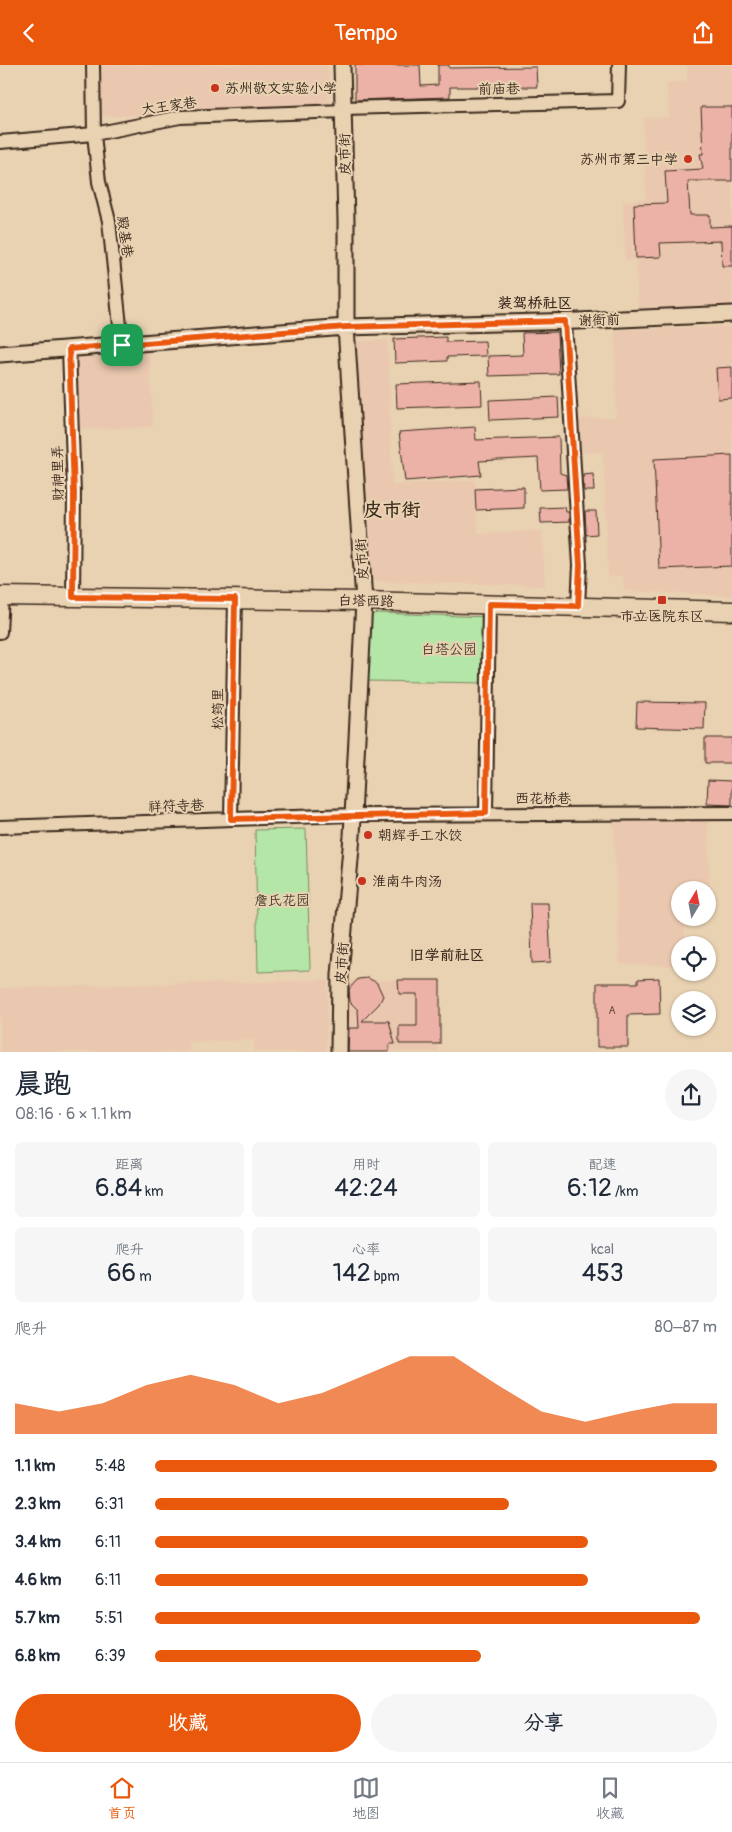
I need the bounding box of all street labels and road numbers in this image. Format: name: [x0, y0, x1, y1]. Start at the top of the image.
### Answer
street label: 前庙巷: [478, 80, 521, 98]
street label: 大王家巷: [140, 94, 199, 118]
street label: 皮市街: [336, 133, 354, 175]
street label: 殿基巷: [114, 215, 136, 260]
street label: 谢衙前: [578, 311, 620, 329]
street label: 财神里弄: [49, 445, 67, 501]
street label: 皮市街: [352, 537, 372, 581]
street label: 白塔西路: [338, 592, 394, 610]
street label: 松筠里: [209, 688, 227, 730]
street label: 西花桥巷: [515, 790, 572, 807]
street label: 祥符寺巷: [148, 796, 205, 815]
street label: 皮市街: [332, 941, 352, 985]

